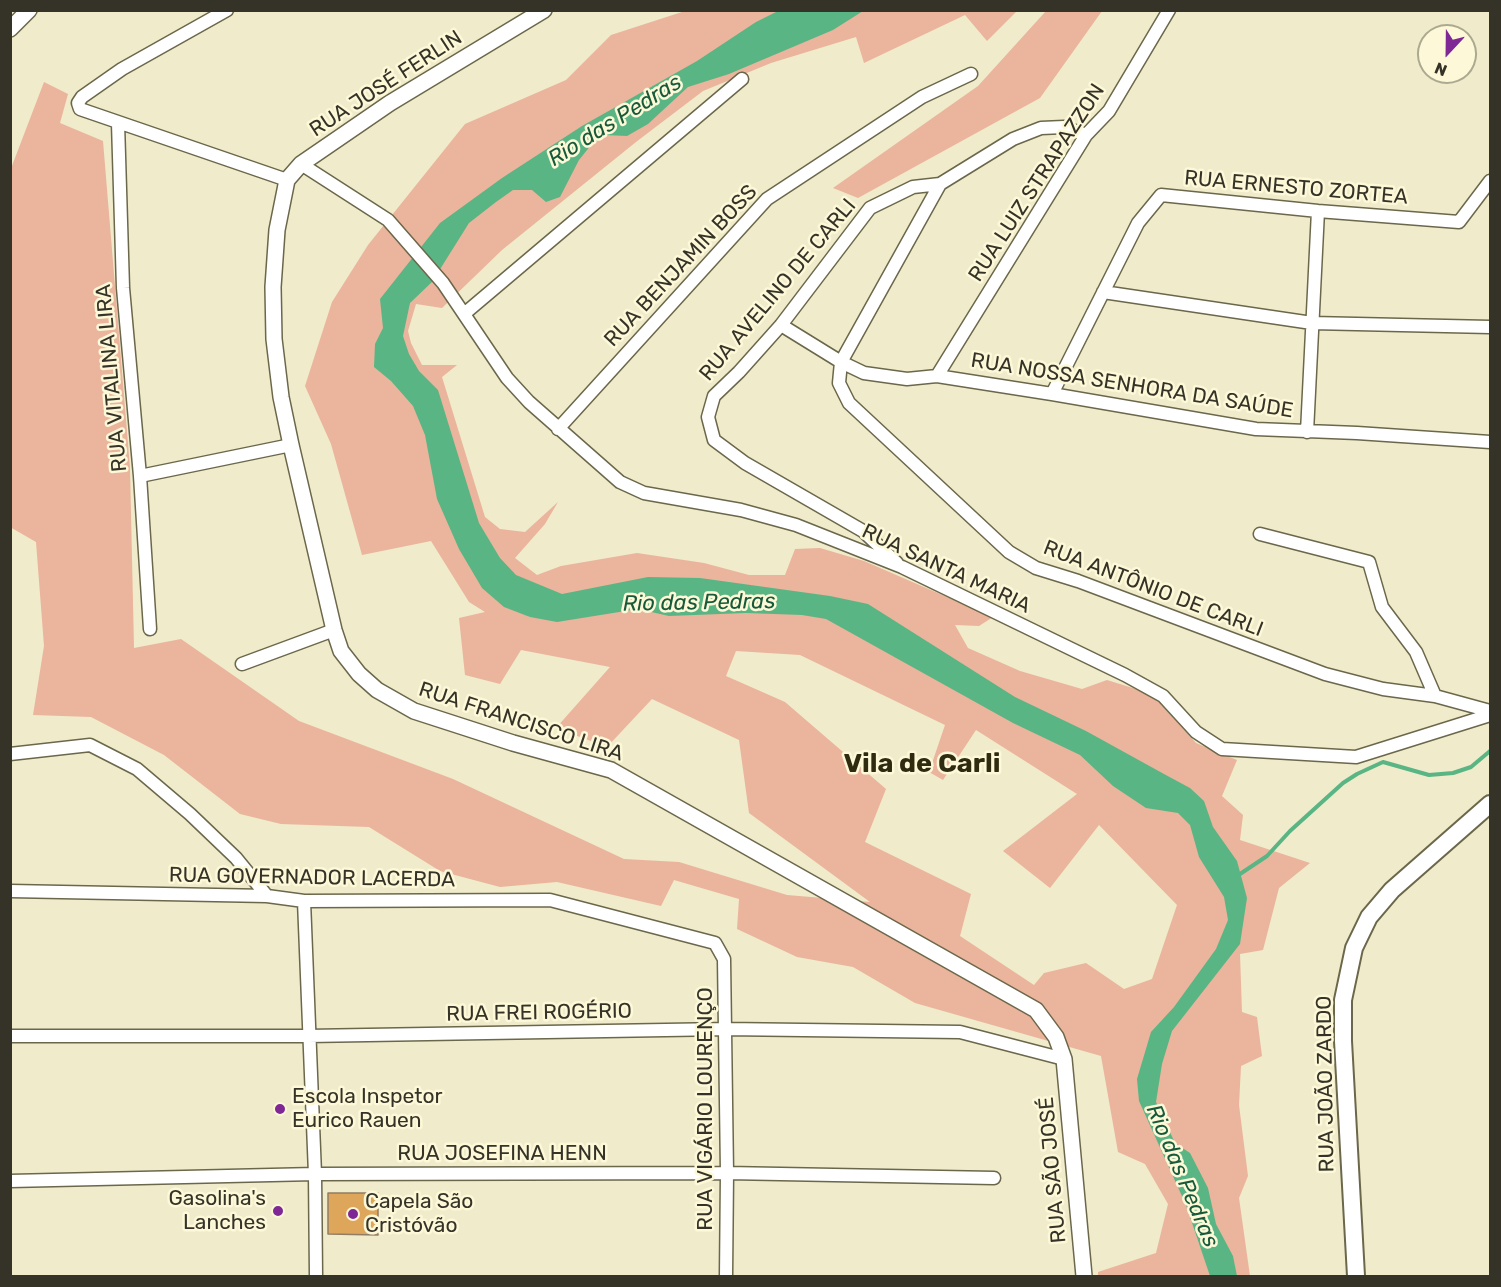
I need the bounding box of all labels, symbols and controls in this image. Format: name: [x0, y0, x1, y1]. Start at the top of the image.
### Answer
north arrow: [1417, 24, 1477, 84]
street label: RUA JOSÉ FERLIN: [305, 25, 467, 143]
text: N: [1432, 58, 1450, 80]
water label: Rio das Pedras: [543, 69, 687, 173]
street label: RUA LUIZ STRAPAZZON: [964, 79, 1110, 287]
street label: RUA ERNESTO ZORTEA: [1183, 166, 1409, 210]
street label: RUA BENJAMIN BOSS: [599, 180, 763, 352]
street label: RUA AVELINO DE CARLI: [694, 194, 862, 386]
street label: RUA VITALINA LIRA: [91, 283, 133, 473]
street label: RUA NOSSA SENHORA DA SAÚDE: [969, 348, 1295, 424]
street label: RUA SANTA MARIA: [858, 519, 1034, 619]
street label: RUA ANTÔNIO DE CARLI: [1040, 535, 1266, 643]
water label: Rio das Pedras: [623, 588, 775, 618]
street label: RUA FRANCISCO LIRA: [416, 677, 626, 767]
district label: Vila de Carli: [844, 748, 1000, 780]
street label: RUA GOVERNADOR LACERDA: [169, 863, 455, 893]
street label: RUA VIGÁRIO LOURENÇO: [693, 987, 719, 1231]
street label: RUA JOÃO ZARDO: [1312, 995, 1340, 1173]
street label: RUA FREI ROGÉRIO: [446, 999, 632, 1027]
place label: Escola Inspetor Eurico Rauen: [292, 1084, 443, 1134]
street label: RUA SÃO JOSÉ: [1034, 1096, 1072, 1244]
water label: Rio das Pedras: [1140, 1101, 1224, 1251]
marker: Escola Inspetor Eurico Rauen: [273, 1102, 287, 1116]
street label: RUA JOSEFINA HENN: [397, 1141, 607, 1167]
place label: Gasolina's Lanches: [169, 1186, 266, 1236]
place label: Capela São Cristóvão: [365, 1189, 473, 1239]
marker: Gasolina's Lanches: [271, 1204, 285, 1218]
marker: Capela São Cristóvão: [346, 1207, 360, 1221]

